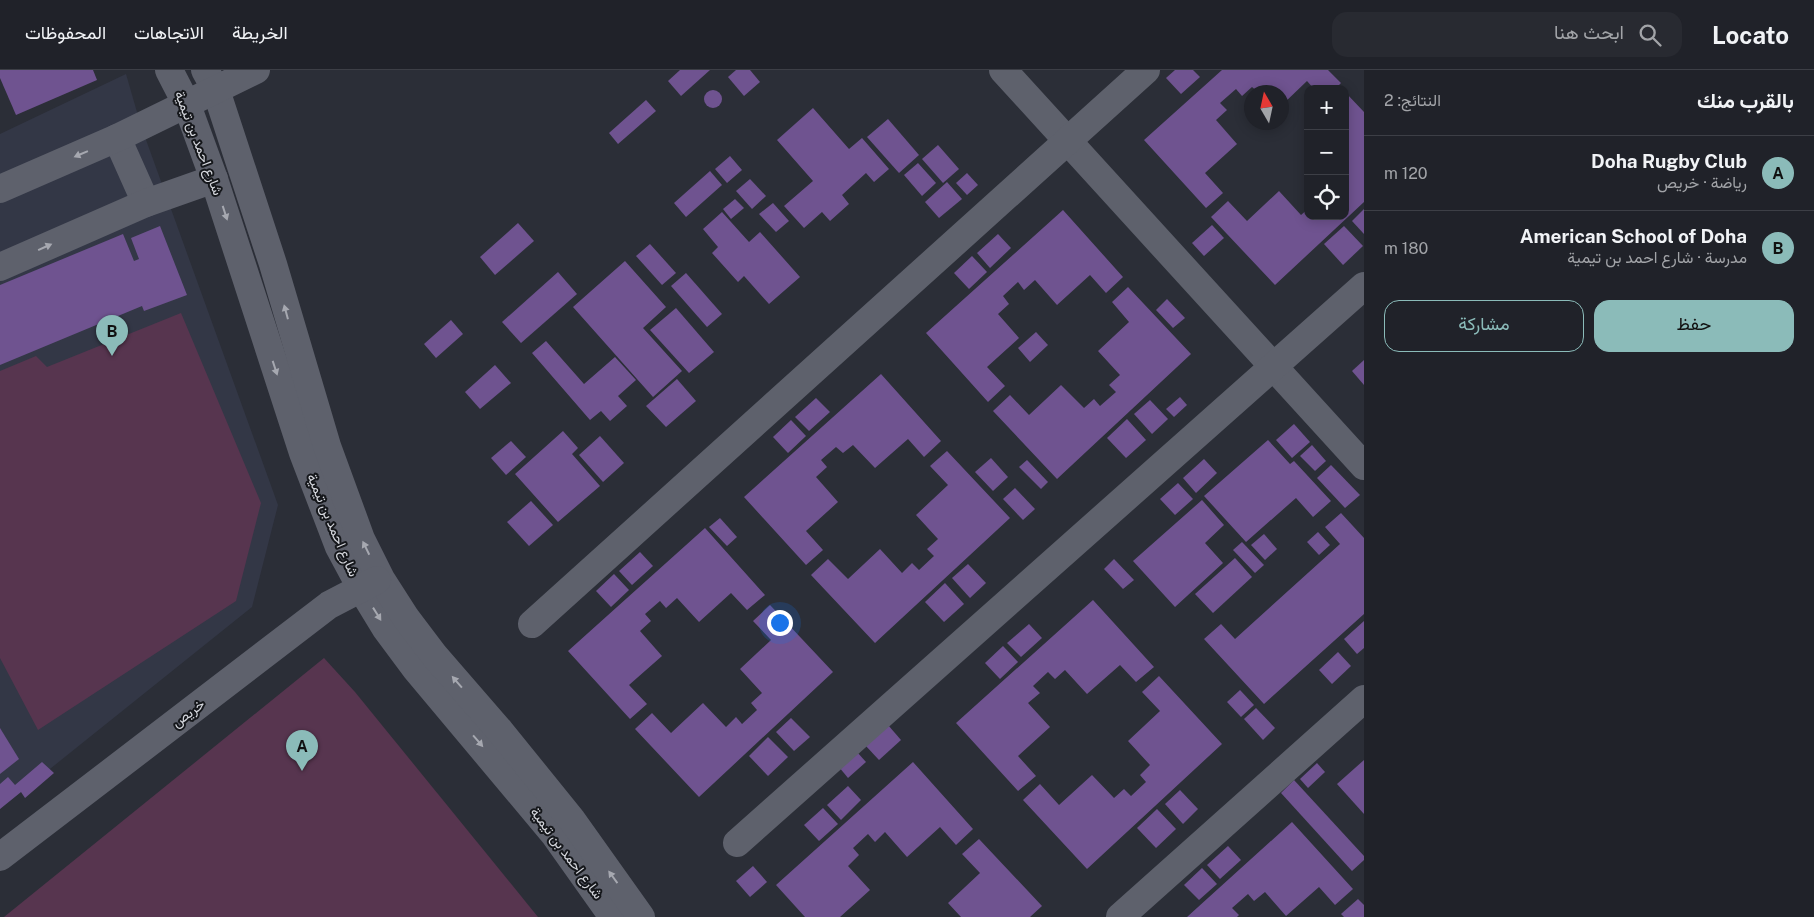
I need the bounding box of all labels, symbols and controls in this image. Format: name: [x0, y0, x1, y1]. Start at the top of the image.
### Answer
search box: [1332, 12, 1682, 57]
text: ابحث هنا: [1554, 21, 1624, 43]
icon: search: [1636, 21, 1664, 49]
text: Locato: [1712, 21, 1789, 49]
text: المحفوظات: [25, 22, 106, 43]
text: الاتجاهات: [134, 22, 204, 43]
text: الخريطة: [232, 22, 288, 43]
north arrow: [1244, 85, 1289, 130]
map controls: [1304, 85, 1349, 220]
button: +: [1304, 85, 1349, 130]
text: بالقرب منك: [1697, 88, 1794, 113]
street label: شارع احمد بن تيمية: [169, 89, 226, 198]
text: النتائج: 2: [1384, 91, 1441, 110]
button: −: [1304, 130, 1349, 175]
one-way arrow: [74, 150, 88, 158]
text: Doha Rugby Club: [1591, 150, 1747, 172]
text: 120 m: [1384, 164, 1428, 183]
text: A: [1772, 164, 1784, 183]
text: رياضة · خريص: [1657, 173, 1747, 192]
button: locate: [1304, 175, 1349, 220]
one-way arrow: [222, 206, 230, 221]
text: American School of Doha: [1520, 225, 1747, 247]
text: 180 m: [1384, 239, 1428, 258]
text: B: [1773, 239, 1783, 258]
one-way arrow: [38, 243, 52, 251]
text: مدرسة · شارع احمد بن تيمية: [1567, 248, 1747, 267]
button: مشاركة: [1384, 300, 1584, 352]
button: حفظ: [1594, 300, 1794, 352]
one-way arrow: [282, 304, 290, 319]
pin: B: [96, 315, 128, 356]
one-way arrow: [272, 360, 279, 375]
street label: شارع احمد بن تيمية: [301, 471, 362, 580]
one-way arrow: [362, 541, 370, 555]
one-way arrow: [372, 608, 381, 621]
your location: [767, 610, 793, 636]
one-way arrow: [452, 676, 463, 688]
street label: خريص: [168, 695, 208, 731]
pin: A: [286, 730, 318, 771]
one-way arrow: [473, 734, 484, 747]
street label: شارع احمد بن تيمية: [525, 804, 607, 904]
one-way arrow: [608, 870, 618, 884]

